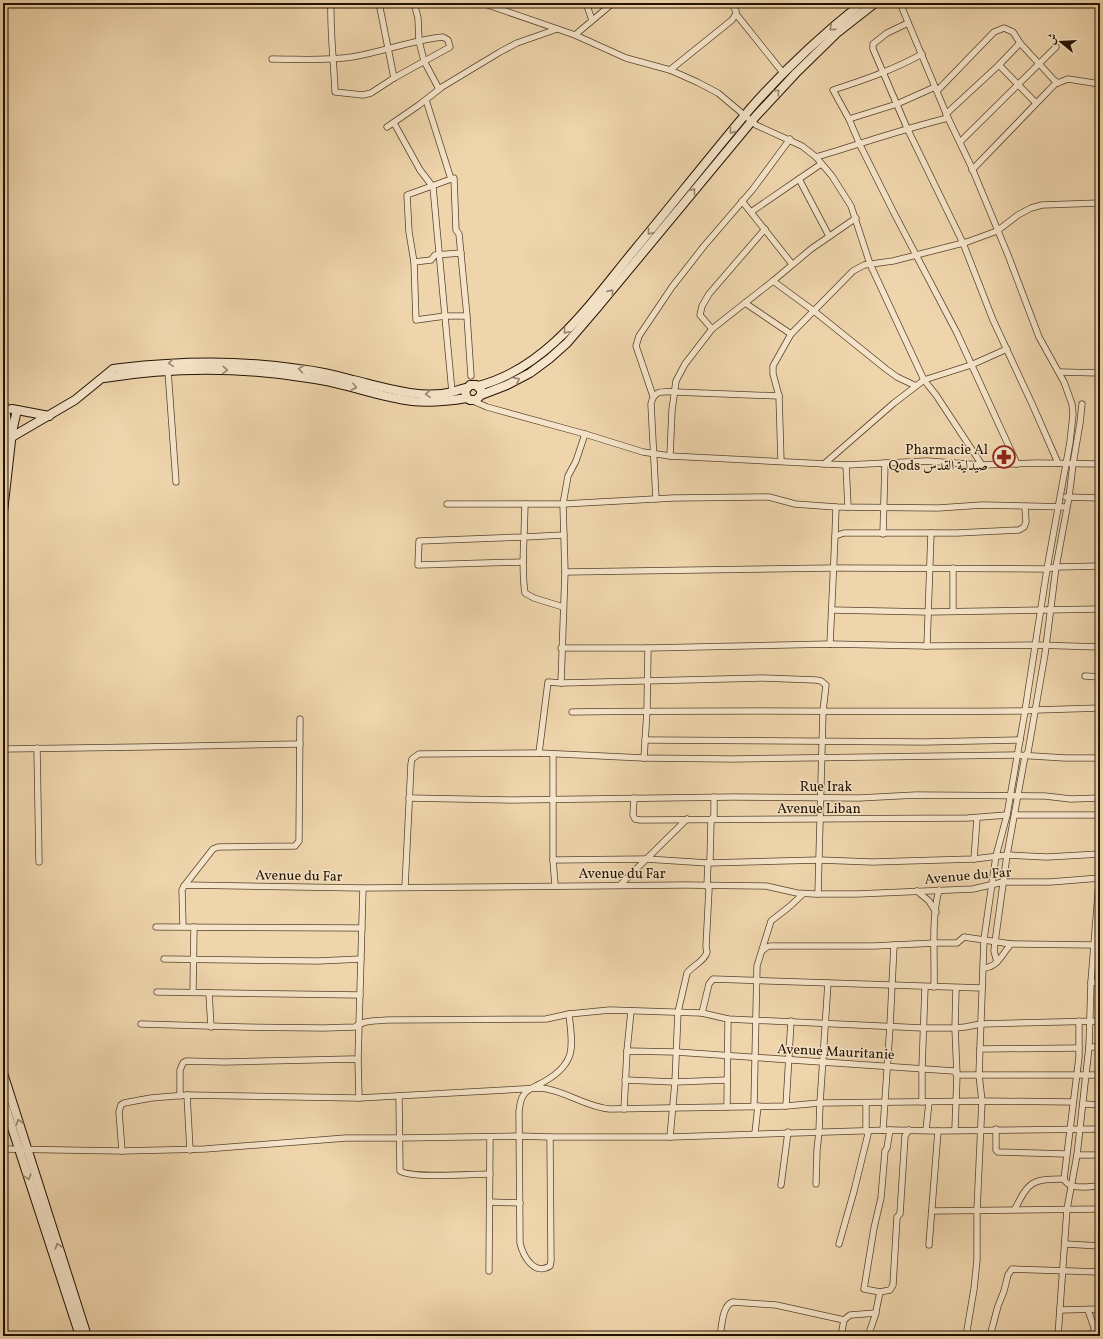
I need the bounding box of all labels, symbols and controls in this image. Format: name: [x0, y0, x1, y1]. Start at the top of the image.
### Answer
north arrow: [1041, 22, 1081, 62]
one-way arrow: [829, 23, 837, 30]
text: ش: [1044, 32, 1062, 47]
one-way arrow: [772, 89, 780, 97]
one-way arrow: [730, 127, 737, 134]
one-way arrow: [689, 189, 696, 196]
one-way arrow: [647, 227, 654, 234]
one-way arrow: [606, 289, 613, 296]
one-way arrow: [564, 326, 571, 334]
one-way arrow: [168, 359, 174, 368]
one-way arrow: [298, 365, 304, 374]
one-way arrow: [222, 366, 228, 374]
one-way arrow: [512, 377, 520, 385]
one-way arrow: [351, 383, 357, 391]
one-way arrow: [425, 390, 431, 398]
place label: Pharmacie Al Qods صيدلية القدس: [889, 441, 988, 476]
pharmacy icon: Pharmacie Al Qods صيدلية القدس: [991, 444, 1017, 470]
street label: Rue Irak: [800, 778, 853, 797]
street label: Avenue Liban: [777, 800, 861, 819]
street label: Avenue du Far: [924, 863, 1013, 890]
street label: Avenue du Far: [578, 865, 666, 884]
street label: Avenue du Far: [255, 866, 343, 887]
street label: Avenue Mauritanie: [777, 1040, 896, 1065]
one-way arrow: [15, 1118, 24, 1125]
one-way arrow: [23, 1173, 31, 1180]
one-way arrow: [54, 1242, 63, 1249]

